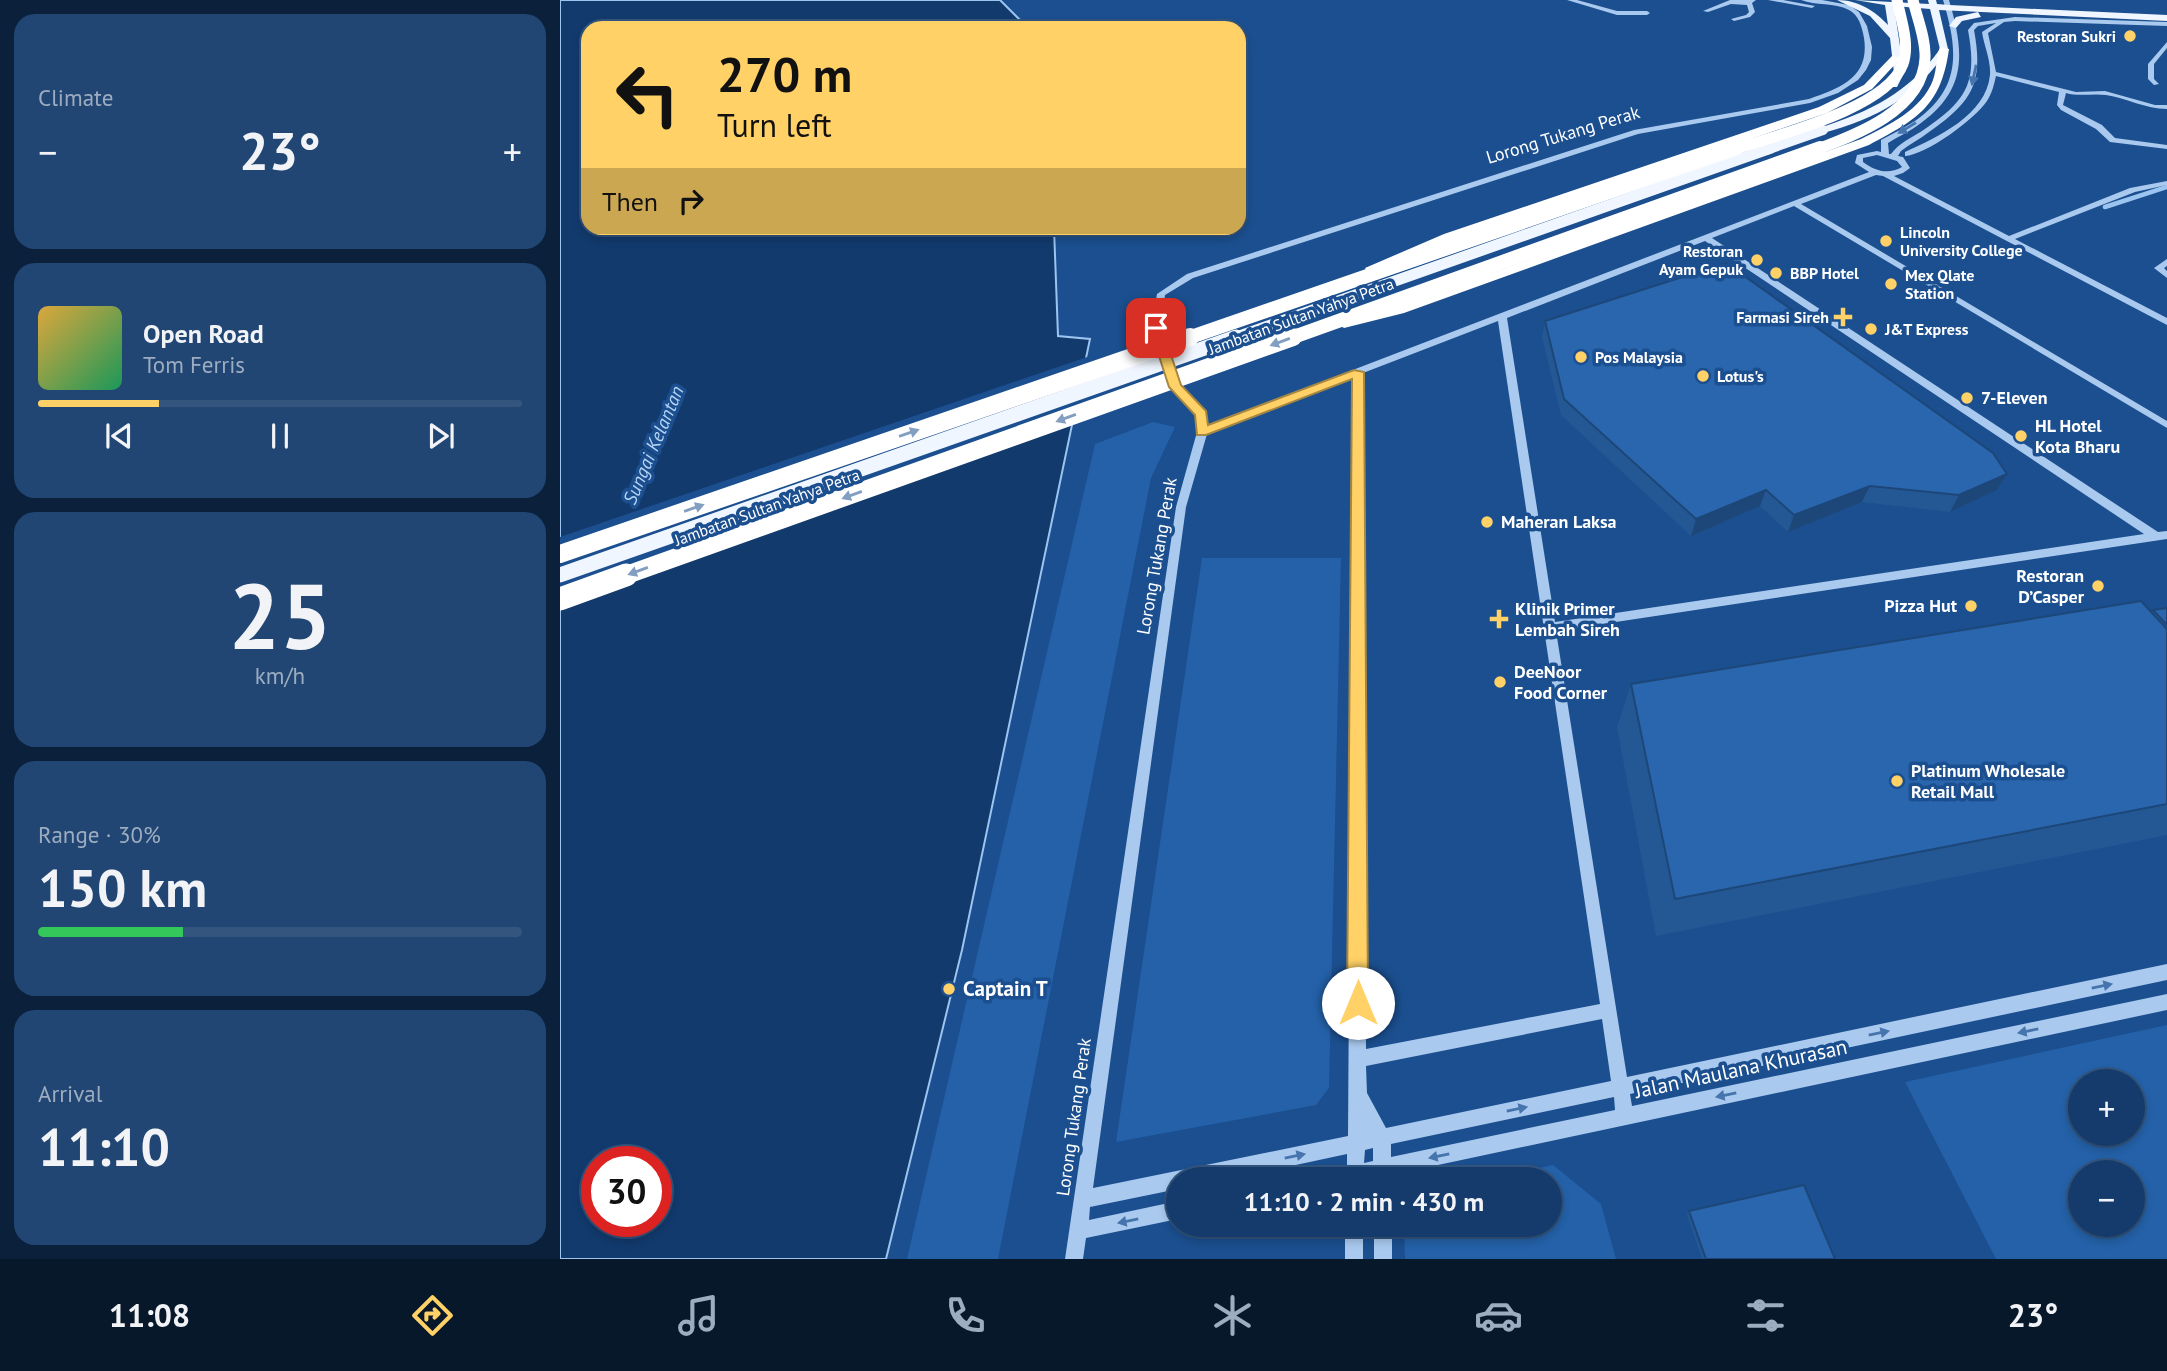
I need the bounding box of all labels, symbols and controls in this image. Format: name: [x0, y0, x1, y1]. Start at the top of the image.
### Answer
place label: Restoran Sukri: [2017, 26, 2116, 46]
marker: Restoran Sukri: [2122, 28, 2138, 44]
text: 270 m: [717, 42, 852, 106]
icon: left: [602, 49, 693, 140]
one-way arrow: [1968, 64, 1979, 86]
text: Climate: [38, 83, 113, 112]
street label: Lorong Tukang Perak: [1483, 100, 1643, 169]
text: Turn left: [717, 104, 832, 146]
text: 23°: [239, 117, 321, 184]
one-way arrow: [1898, 122, 1917, 134]
text: −: [38, 127, 57, 176]
text: +: [503, 127, 522, 176]
icon: right: [672, 182, 710, 220]
text: Then: [602, 185, 658, 218]
place label: Lincoln University College: [1900, 222, 2023, 260]
marker: Lincoln University College: [1878, 233, 1894, 249]
place label: Restoran Ayam Gepuk: [1659, 241, 1743, 279]
marker: Restoran Ayam Gepuk: [1749, 252, 1765, 268]
place label: BBP Hotel: [1790, 263, 1859, 283]
marker: BBP Hotel: [1768, 265, 1784, 281]
place label: Mex Qlate Station: [1905, 265, 1974, 303]
street label: Jambatan Sultan Yahya Petra: [1205, 273, 1396, 359]
marker: Mex Qlate Station: [1883, 276, 1899, 292]
pin: [1126, 298, 1186, 358]
place label: Farmasi Sireh: [1736, 307, 1829, 327]
icon: arrive: [1137, 309, 1175, 347]
marker: Farmasi Sireh: [1835, 309, 1851, 325]
text: Open Road: [143, 317, 264, 350]
place label: J&T Express: [1884, 319, 1969, 339]
marker: J&T Express: [1863, 321, 1879, 337]
one-way arrow: [1270, 337, 1291, 348]
place label: Pos Malaysia: [1595, 347, 1683, 367]
marker: Pos Malaysia: [1573, 349, 1589, 365]
text: Tom Ferris: [143, 350, 245, 379]
place label: Lotus's: [1717, 366, 1764, 386]
marker: Lotus's: [1695, 368, 1711, 384]
water label: Sungai Kelantan: [617, 382, 689, 508]
place label: 7-Eleven: [1981, 386, 2048, 409]
marker: 7-Eleven: [1959, 390, 1975, 406]
one-way arrow: [1056, 413, 1077, 424]
place label: HL Hotel Kota Bharu: [2035, 414, 2120, 458]
icon: previous: [100, 417, 138, 455]
icon: pause: [261, 417, 299, 455]
icon: next: [422, 417, 460, 455]
one-way arrow: [899, 427, 920, 438]
marker: HL Hotel Kota Bharu: [2013, 428, 2029, 444]
street label: Jambatan Sultan Yahya Petra: [671, 464, 862, 550]
street label: Lorong Tukang Perak: [1131, 475, 1182, 636]
one-way arrow: [841, 490, 862, 501]
one-way arrow: [684, 502, 705, 513]
place label: Maheran Laksa: [1501, 510, 1617, 533]
marker: Maheran Laksa: [1479, 514, 1495, 530]
text: 25: [228, 556, 332, 674]
place label: Restoran D’Casper: [2016, 564, 2085, 608]
one-way arrow: [627, 566, 648, 577]
marker: Restoran D’Casper: [2090, 578, 2106, 594]
place label: Pizza Hut: [1884, 594, 1958, 617]
place label: Klinik Primer Lembah Sireh: [1515, 597, 1620, 641]
marker: Pizza Hut: [1963, 598, 1979, 614]
marker: Klinik Primer Lembah Sireh: [1489, 609, 1509, 629]
place label: DeeNoor Food Corner: [1514, 660, 1608, 704]
text: km/h: [255, 661, 305, 690]
marker: DeeNoor Food Corner: [1492, 674, 1508, 690]
place label: Platinum Wholesale Retail Mall: [1911, 759, 2065, 803]
marker: Platinum Wholesale Retail Mall: [1889, 773, 1905, 789]
text: Range · 30%: [38, 820, 161, 849]
text: 150 km: [38, 854, 207, 921]
position arrow: [1321, 966, 1395, 1040]
place label: Captain T: [963, 975, 1048, 1002]
one-way arrow: [2091, 980, 2113, 991]
marker: Captain T: [941, 981, 957, 997]
one-way arrow: [2017, 1026, 2039, 1037]
one-way arrow: [1868, 1027, 1890, 1038]
street label: Jalan Maulana Khurasan: [1631, 1033, 1850, 1104]
street label: Lorong Tukang Perak: [1051, 1036, 1096, 1197]
map controls: [2068, 1069, 2145, 1237]
button: +: [2068, 1069, 2145, 1146]
text: Arrival: [38, 1079, 102, 1108]
one-way arrow: [1715, 1090, 1737, 1101]
one-way arrow: [1507, 1103, 1529, 1114]
text: 11:10: [38, 1113, 170, 1180]
speed limit sign: 30: [581, 1146, 672, 1237]
one-way arrow: [1284, 1150, 1306, 1161]
one-way arrow: [1428, 1150, 1450, 1161]
button: −: [2068, 1160, 2145, 1237]
text: 11:10 · 2 min · 430 m: [1244, 1185, 1484, 1218]
one-way arrow: [1117, 1215, 1139, 1226]
icon: directions: [408, 1291, 457, 1340]
icon: music: [674, 1291, 723, 1340]
icon: phone: [941, 1291, 990, 1340]
icon: climate: [1208, 1291, 1257, 1340]
icon: car: [1474, 1291, 1523, 1340]
icon: filters: [1741, 1291, 1790, 1340]
text: 11:08: [109, 1294, 190, 1336]
text: 23°: [2008, 1294, 2058, 1336]

